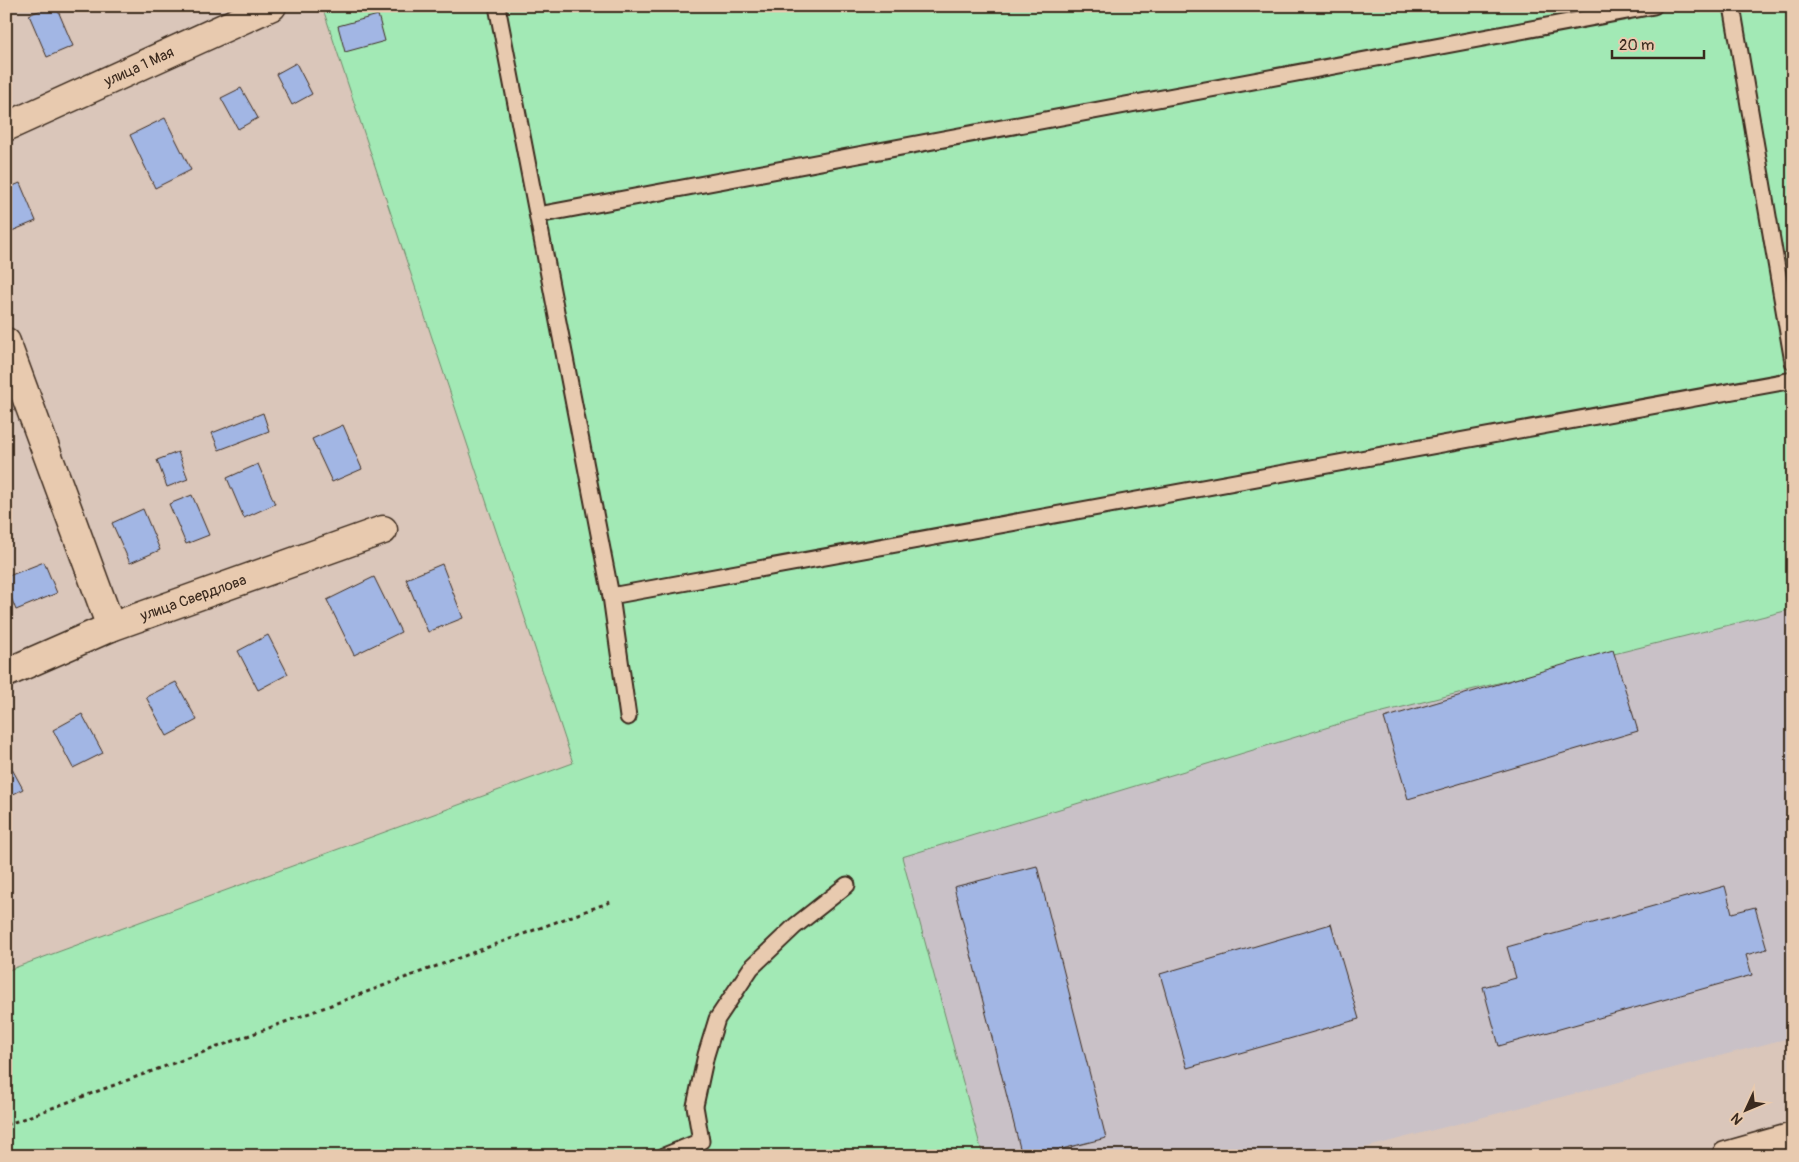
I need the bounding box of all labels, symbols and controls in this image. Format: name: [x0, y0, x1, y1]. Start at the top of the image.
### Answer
scale bar: [1612, 28, 1704, 60]
text: 20 m: [1619, 36, 1654, 55]
street label: улица 1 Мая: [100, 42, 177, 91]
street label: улица Свердлова: [137, 570, 249, 626]
north arrow: [1722, 1084, 1772, 1134]
text: N: [1728, 1109, 1746, 1128]

